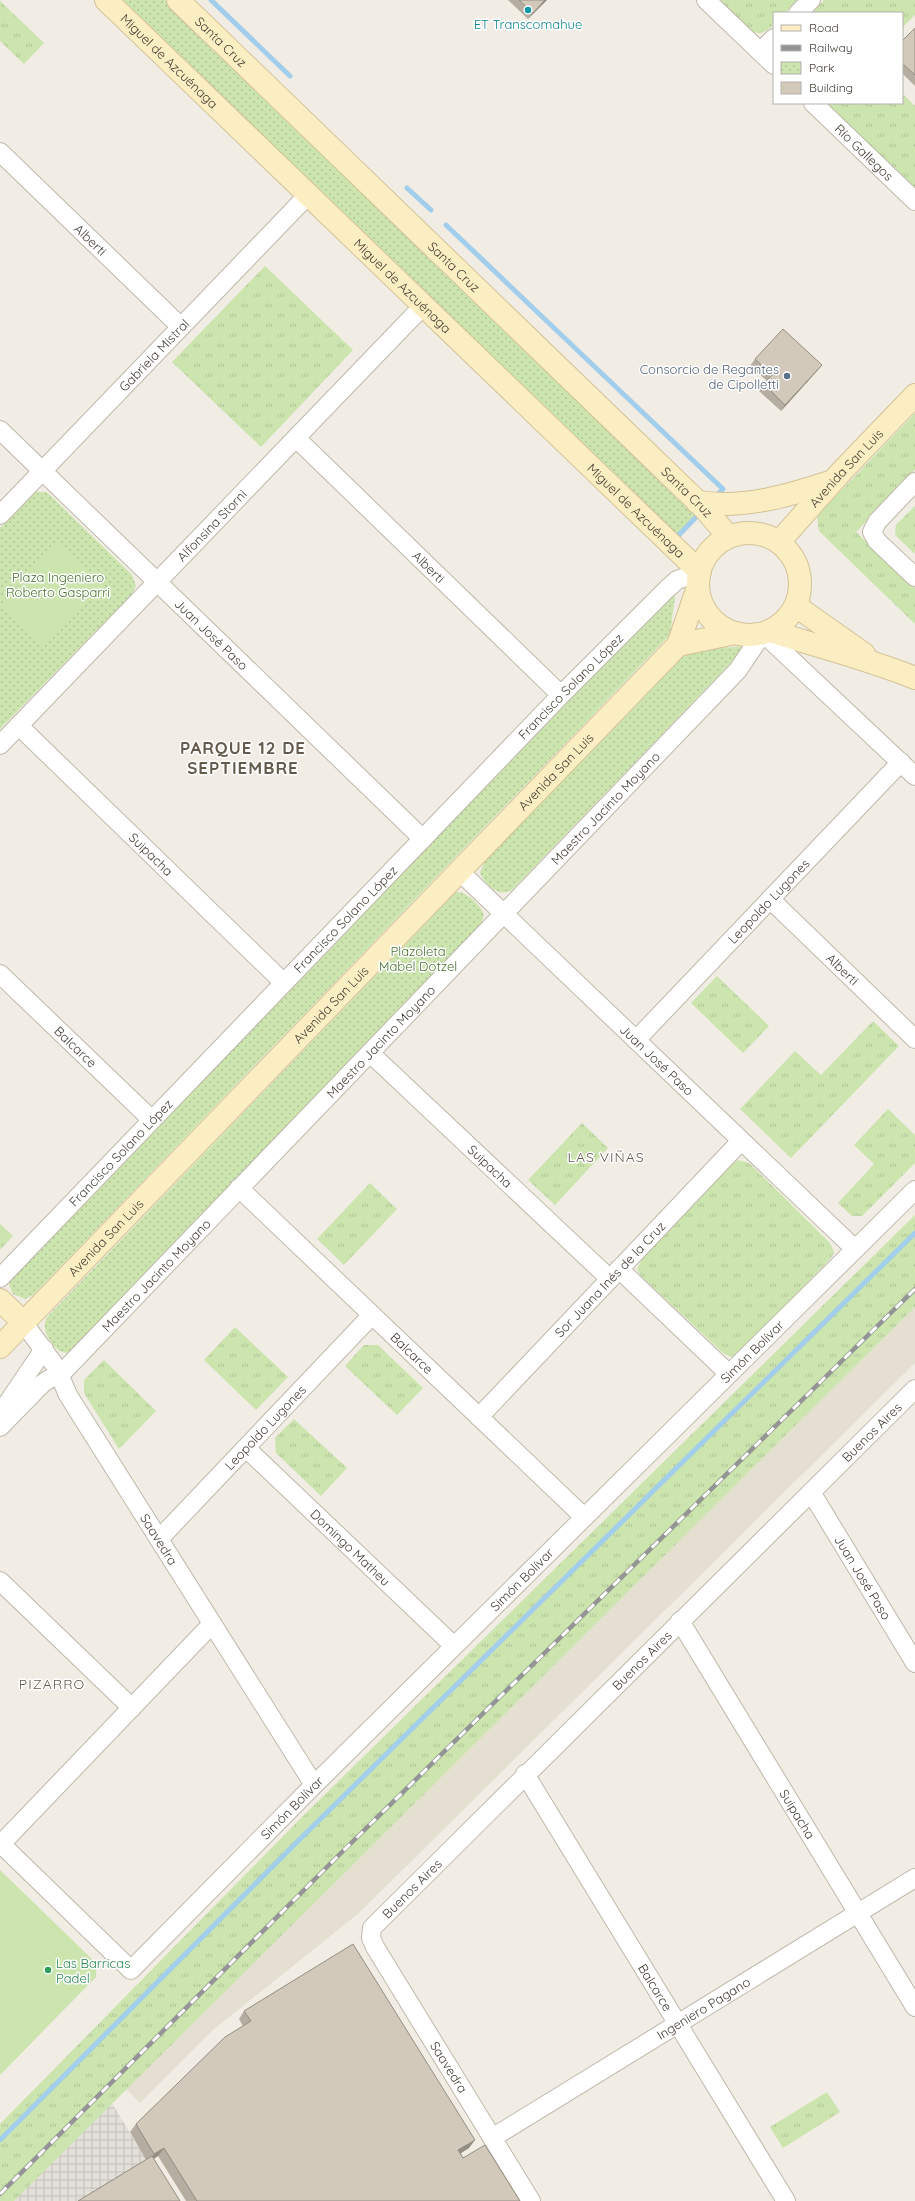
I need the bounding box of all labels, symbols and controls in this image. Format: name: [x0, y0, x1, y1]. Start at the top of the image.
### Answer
marker: ET Transcomahue: [523, 5, 533, 15]
street label: Miguel de Azcuénaga: [117, 11, 221, 112]
legend: [773, 12, 903, 104]
street label: Santa Cruz: [192, 13, 250, 70]
place label: ET Transcomahue: [474, 16, 582, 32]
text: Road: [809, 20, 839, 35]
text: Railway: [809, 40, 853, 55]
text: Park: [809, 60, 834, 75]
text: Building: [809, 80, 853, 95]
street label: Río Gallegos: [832, 120, 897, 184]
street label: Alberti: [71, 220, 110, 259]
street label: Miguel de Azcuénaga: [351, 235, 455, 336]
street label: Santa Cruz: [425, 238, 483, 295]
street label: Gabriela Mistral: [115, 315, 192, 395]
place label: Consorcio de Regantes de Cipolletti: [640, 361, 779, 392]
marker: Consorcio de Regantes de Cipolletti: [782, 371, 792, 381]
street label: Avenida San Luis: [806, 425, 886, 510]
street label: Miguel de Azcuénaga: [584, 460, 688, 561]
street label: Santa Cruz: [658, 463, 716, 521]
street label: Alfonsina Storni: [173, 486, 250, 565]
street label: Alberti: [409, 548, 448, 586]
park label: Plaza Ingeniero Roberto Gasparri: [6, 569, 110, 600]
street label: Juan José Paso: [171, 595, 251, 673]
street label: Francisco Solano López: [515, 630, 626, 743]
street label: Avenida San Luis: [515, 730, 597, 814]
district label: PARQUE 12 DE SEPTIEMBRE: [180, 737, 306, 778]
street label: Maestro Jacinto Moyano: [547, 748, 663, 868]
street label: Suipacha: [126, 829, 177, 879]
street label: Leopoldo Lugones: [724, 855, 813, 947]
street label: Francisco Solano López: [290, 862, 400, 976]
park label: Plazoleta Mabel Dotzel: [379, 943, 457, 974]
street label: Alberti: [823, 950, 862, 988]
street label: Avenida San Luis: [290, 963, 372, 1047]
street label: Maestro Jacinto Moyano: [323, 982, 439, 1101]
street label: Juan José Paso: [617, 1021, 697, 1099]
street label: Balcarce: [51, 1023, 100, 1071]
street label: Francisco Solano López: [65, 1096, 176, 1210]
street label: Suipacha: [465, 1141, 516, 1191]
district label: LAS VIÑAS: [567, 1148, 645, 1166]
street label: Avenida San Luis: [65, 1196, 147, 1280]
street label: Maestro Jacinto Moyano: [98, 1215, 214, 1335]
street label: Sor Juana Inés de la Cruz: [551, 1218, 669, 1340]
street label: Simón Bolívar: [717, 1317, 787, 1386]
street label: Balcarce: [387, 1329, 437, 1377]
street label: Leopoldo Lugones: [221, 1382, 309, 1473]
street label: Buenos Aires: [838, 1399, 905, 1465]
street label: Domingo Matheu: [307, 1506, 393, 1589]
street label: Saavedra: [137, 1511, 181, 1568]
street label: Juan José Paso: [831, 1532, 895, 1623]
street label: Simón Bolívar: [487, 1545, 557, 1614]
street label: Buenos Aires: [608, 1627, 675, 1693]
district label: PIZARRO: [19, 1675, 85, 1693]
street label: Simón Bolívar: [257, 1772, 327, 1843]
street label: Suipacha: [776, 1786, 819, 1842]
street label: Buenos Aires: [379, 1855, 445, 1922]
place label: Las Barricas Padel: [56, 1955, 130, 1986]
street label: Balcarce: [635, 1961, 676, 2014]
marker: Las Barricas Padel: [43, 1965, 53, 1975]
street label: Ingeniero Pagano: [654, 1973, 753, 2043]
street label: Saavedra: [427, 2038, 471, 2096]

